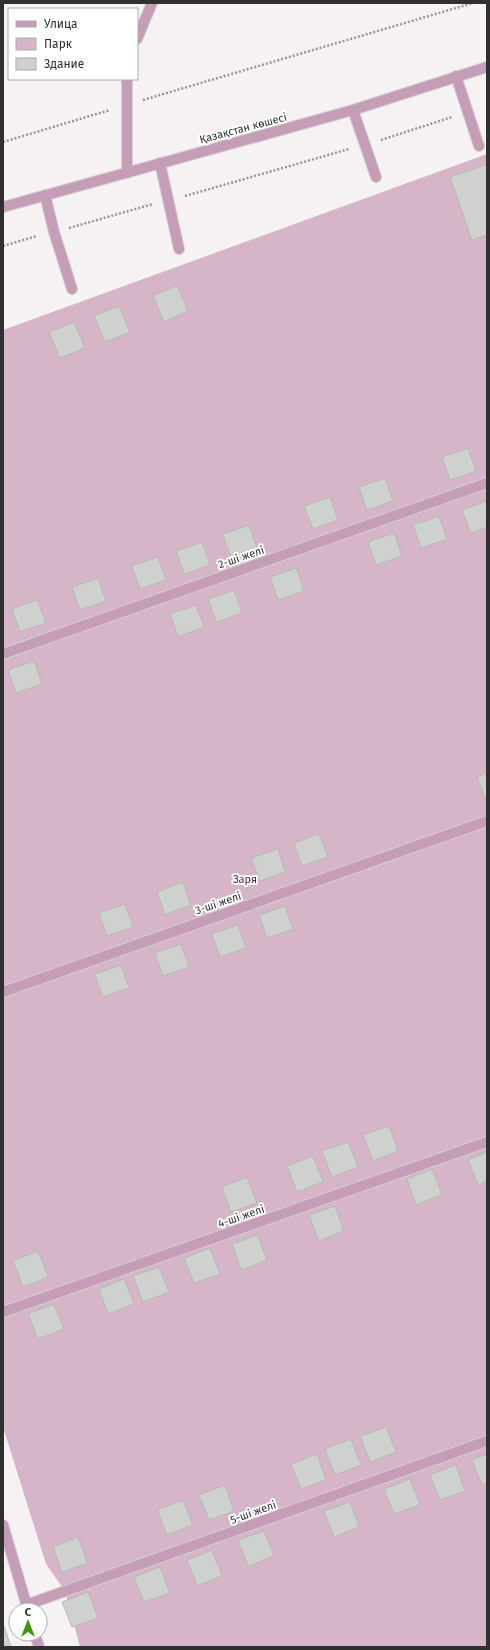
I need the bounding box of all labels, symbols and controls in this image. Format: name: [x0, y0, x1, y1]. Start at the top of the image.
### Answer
legend: [8, 8, 138, 80]
text: Улица: [44, 17, 78, 31]
text: Парк: [44, 37, 73, 51]
text: Здание: [44, 57, 84, 71]
street label: Қазақстан көшесі: [198, 111, 288, 146]
street label: 2-ші желі: [216, 544, 266, 571]
park label: Заря: [233, 873, 257, 886]
street label: 3-ші желі: [193, 890, 243, 917]
street label: 4-ші желі: [216, 1202, 266, 1230]
street label: 5-ші желі: [228, 1498, 278, 1527]
north arrow: [8, 1602, 48, 1642]
text: С: [25, 1606, 32, 1619]

